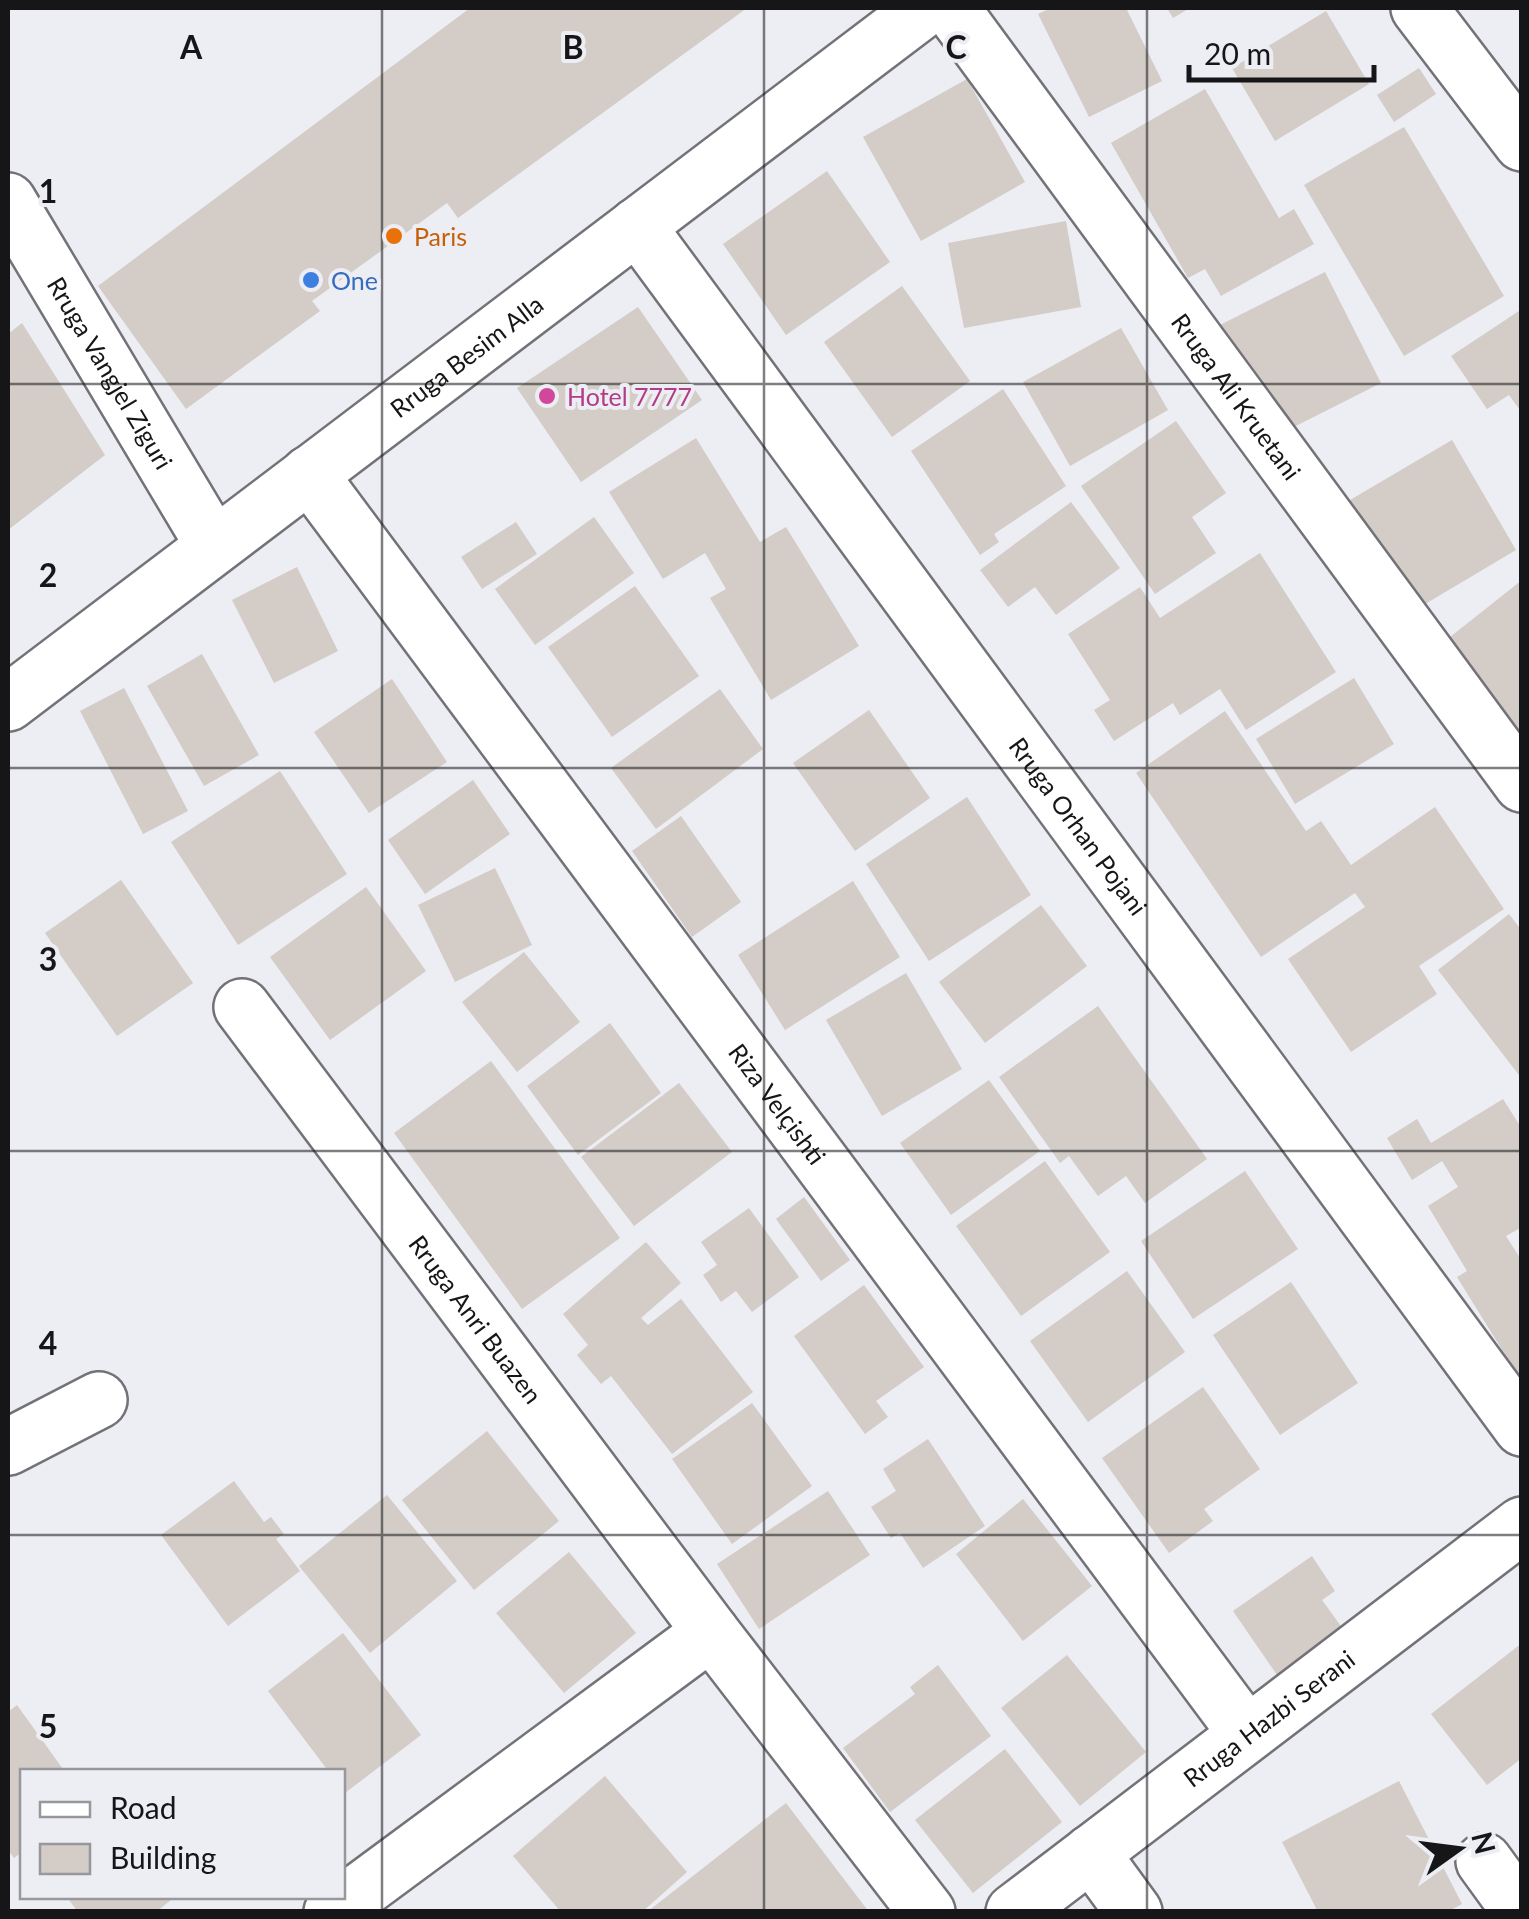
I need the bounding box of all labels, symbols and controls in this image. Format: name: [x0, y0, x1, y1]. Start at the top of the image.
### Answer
scale bar: [1189, 20, 1374, 82]
text: A: [179, 27, 203, 66]
text: B: [562, 27, 584, 66]
text: C: [945, 27, 967, 66]
text: 20 m: [1204, 35, 1271, 71]
text: 1: [39, 171, 57, 210]
place label: Paris: [414, 221, 467, 251]
marker: Paris: [383, 225, 405, 247]
place label: One: [331, 265, 378, 295]
marker: One: [300, 269, 322, 291]
street label: Rruga Vangjel Ziguri: [42, 271, 179, 474]
street label: Rruga Besim Alla: [384, 288, 549, 423]
street label: Rruga Ali Kruetani: [1166, 307, 1308, 485]
place label: Hotel 7777: [567, 381, 692, 411]
marker: Hotel 7777: [536, 385, 558, 407]
text: 2: [39, 555, 57, 594]
street label: Rruga Orhan Pojani: [1003, 731, 1154, 921]
text: 3: [39, 939, 57, 978]
street label: Riza Velçishti: [723, 1037, 832, 1170]
street label: Rruga Anri Buazen: [403, 1229, 549, 1409]
text: 4: [39, 1323, 57, 1362]
street label: Rruga Hazbi Serani: [1177, 1643, 1360, 1793]
text: 5: [39, 1706, 57, 1745]
legend: [20, 1769, 345, 1899]
text: Road: [110, 1789, 177, 1825]
north arrow: [1409, 1799, 1509, 1899]
text: N: [1465, 1828, 1503, 1857]
text: Building: [110, 1839, 216, 1875]

